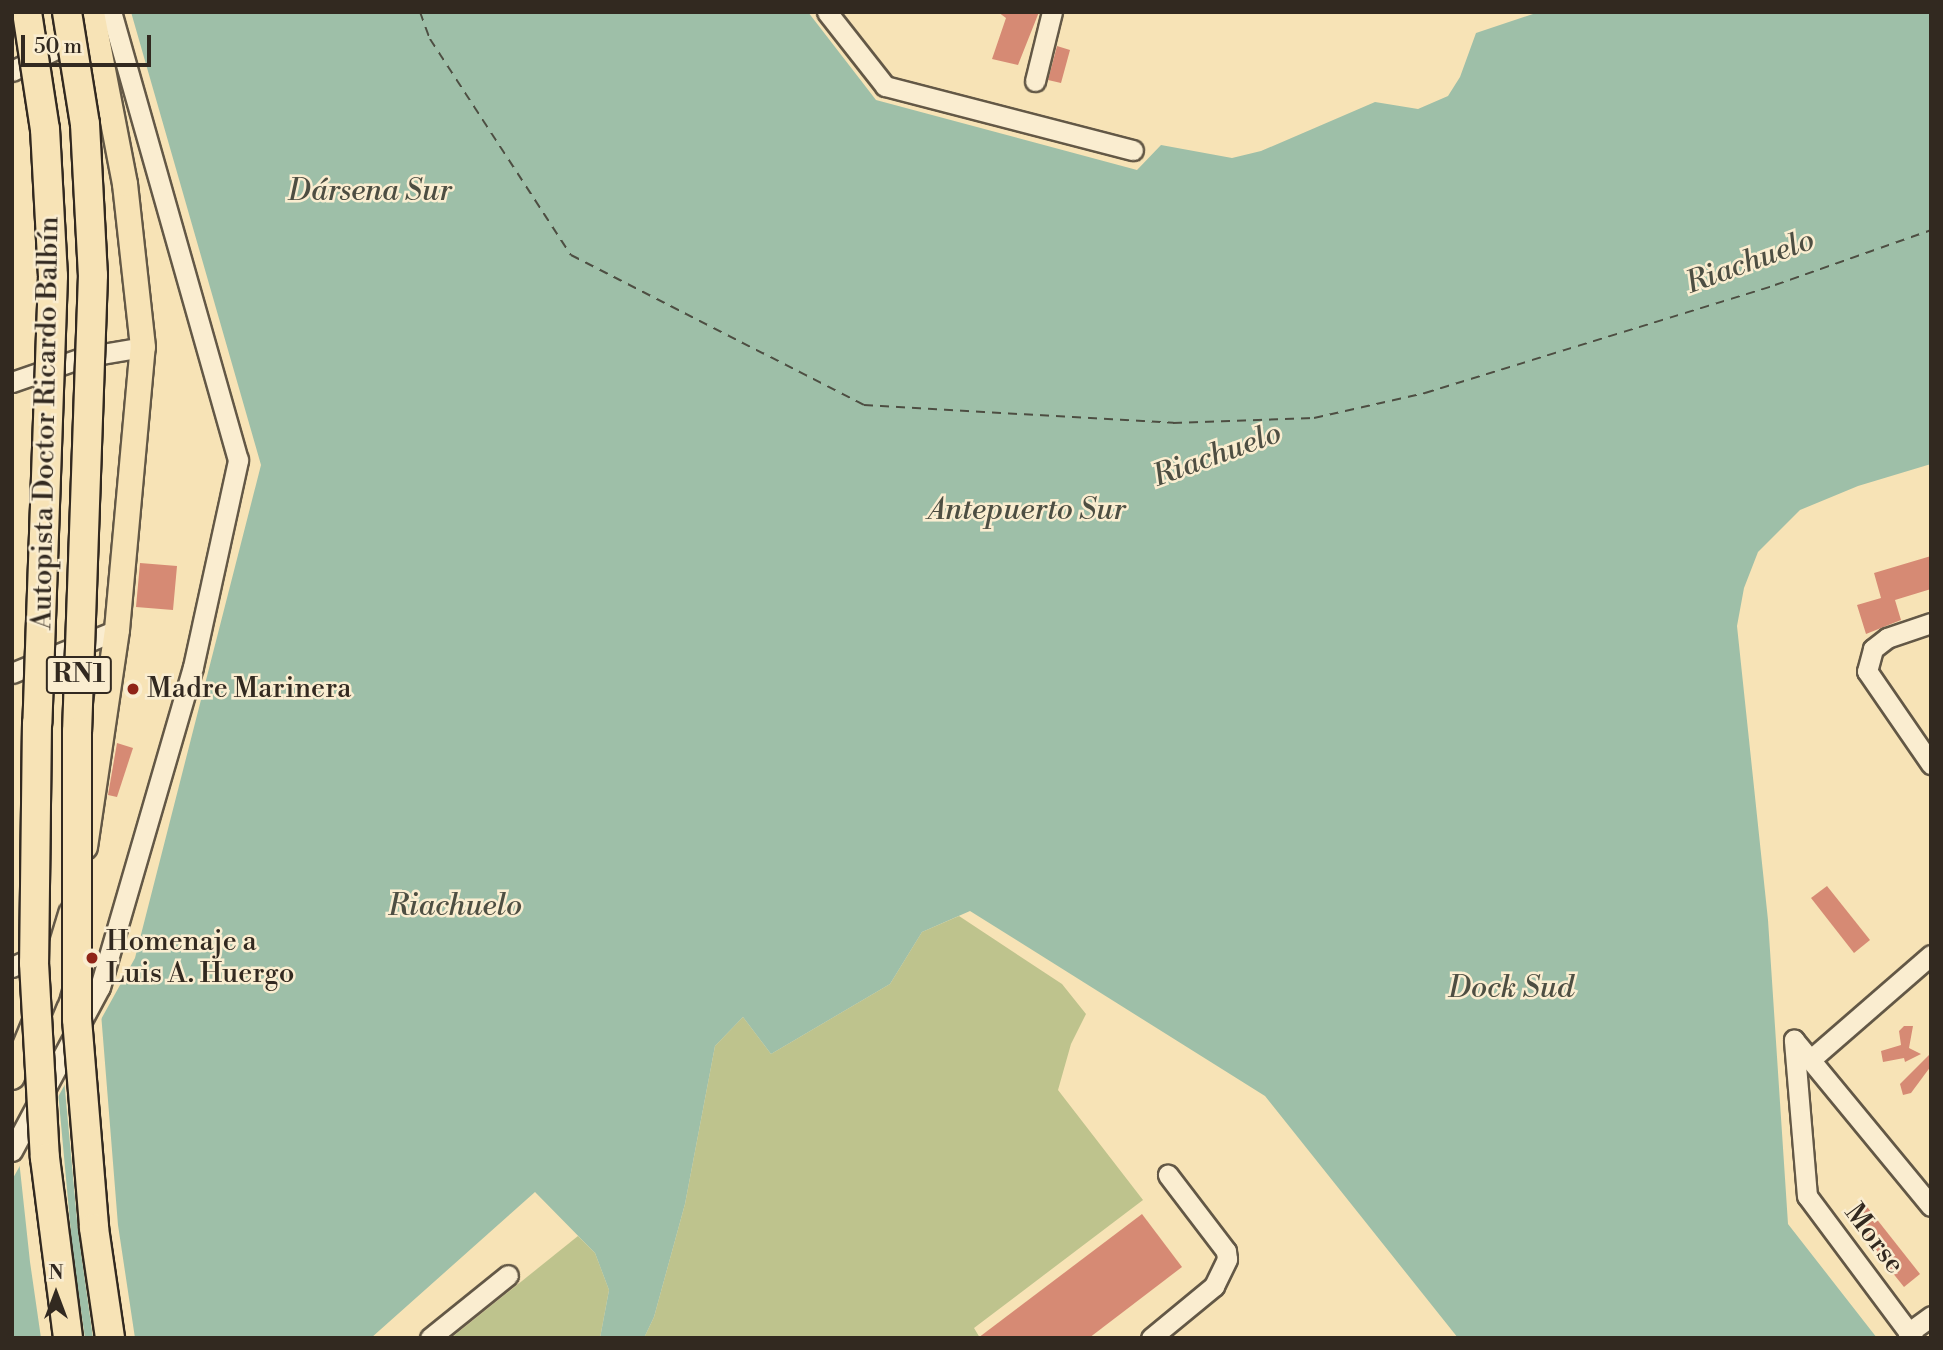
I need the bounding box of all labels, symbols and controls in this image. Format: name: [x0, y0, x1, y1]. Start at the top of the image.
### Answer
scale bar: [24, 21, 154, 65]
text: 50 m: [34, 34, 82, 60]
water label: Dársena Sur: [288, 173, 452, 209]
street label: Autopista Doctor Ricardo Balbín: [26, 216, 66, 630]
water label: Riachuelo: [1681, 222, 1819, 302]
water label: Riachuelo: [1148, 415, 1286, 495]
water label: Antepuerto Sur: [928, 492, 1126, 528]
road number: RN1: [46, 652, 112, 698]
place label: Madre Marinera: [147, 672, 351, 706]
marker: Madre Marinera: [125, 681, 141, 697]
water label: Riachuelo: [388, 888, 522, 924]
place label: Homenaje a Luis A. Huergo: [106, 925, 294, 991]
marker: Homenaje a Luis A. Huergo: [84, 950, 100, 966]
water label: Dock Sud: [1448, 970, 1574, 1006]
street label: Morse: [1837, 1197, 1911, 1281]
north arrow: [21, 1259, 91, 1329]
text: N: [48, 1261, 64, 1285]

